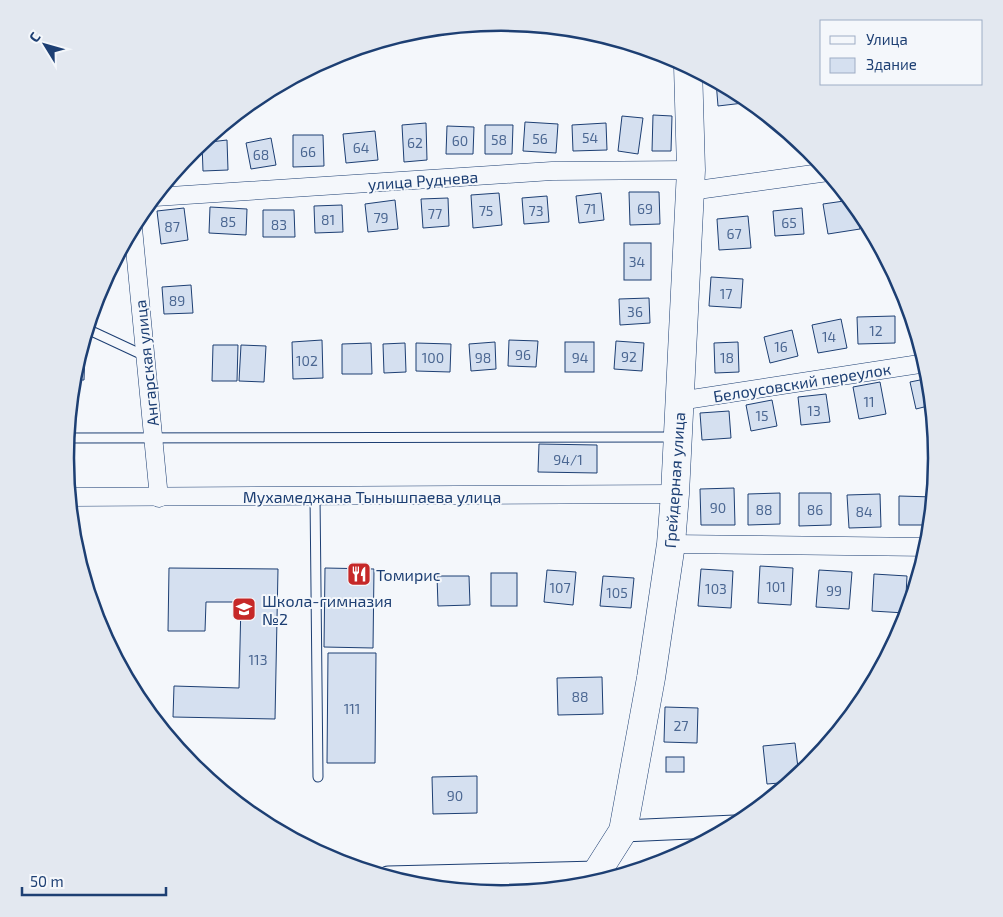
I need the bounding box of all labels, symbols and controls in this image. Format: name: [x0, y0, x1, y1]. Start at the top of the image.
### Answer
north arrow: [20, 20, 70, 70]
legend: [820, 20, 983, 85]
text: С: [25, 28, 43, 45]
text: Улица: [866, 30, 908, 48]
text: Здание: [866, 55, 917, 73]
house number: 54: [582, 129, 598, 146]
house number: 56: [532, 130, 548, 147]
house number: 58: [491, 131, 507, 148]
house number: 60: [452, 132, 468, 149]
house number: 62: [407, 134, 423, 151]
house number: 64: [353, 139, 369, 156]
house number: 66: [300, 143, 316, 160]
house number: 68: [253, 146, 269, 163]
street label: улица Руднева: [367, 167, 479, 194]
house number: 71: [584, 200, 596, 217]
house number: 69: [637, 200, 653, 217]
house number: 75: [479, 202, 493, 219]
house number: 73: [529, 202, 543, 219]
house number: 77: [428, 205, 442, 222]
house number: 79: [373, 209, 389, 226]
house number: 81: [321, 211, 335, 228]
house number: 85: [220, 213, 236, 230]
house number: 65: [781, 214, 797, 231]
house number: 83: [271, 216, 287, 233]
house number: 87: [164, 218, 180, 235]
house number: 67: [726, 225, 742, 242]
house number: 34: [629, 253, 645, 270]
house number: 17: [720, 285, 732, 302]
house number: 89: [169, 292, 185, 309]
street label: Ангарская улица: [130, 299, 163, 427]
house number: 36: [627, 303, 643, 320]
house number: 12: [869, 322, 883, 339]
house number: 14: [822, 328, 836, 345]
house number: 16: [774, 338, 788, 355]
house number: 96: [515, 346, 531, 363]
house number: 92: [621, 348, 637, 365]
house number: 100: [422, 349, 444, 366]
house number: 98: [475, 349, 491, 366]
house number: 94: [572, 349, 588, 366]
house number: 18: [720, 349, 734, 366]
house number: 102: [296, 352, 318, 369]
street label: Белоусовский переулок: [712, 359, 893, 406]
house number: 11: [863, 393, 875, 410]
house number: 13: [807, 402, 821, 419]
house number: 15: [755, 407, 769, 424]
street label: Грейдерная улица: [660, 411, 689, 549]
house number: 94/1: [553, 451, 583, 468]
street label: Мухамеджана Тынышпаева улица: [243, 487, 501, 507]
house number: 90: [710, 499, 726, 516]
house number: 88: [756, 501, 773, 518]
house number: 86: [807, 501, 823, 518]
house number: 84: [855, 503, 873, 520]
restaurant icon: Томирис: [346, 561, 372, 587]
place label: Томирис: [376, 565, 441, 584]
house number: 101: [766, 578, 786, 595]
house number: 107: [549, 579, 571, 596]
house number: 103: [705, 580, 727, 597]
house number: 99: [826, 582, 842, 599]
house number: 105: [606, 584, 628, 601]
place label: Школа-гимназия №2: [262, 591, 392, 628]
school or university icon: Школа-гимназия №2: [231, 596, 257, 622]
house number: 113: [249, 651, 267, 668]
house number: 88: [572, 688, 589, 705]
house number: 111: [344, 700, 360, 717]
house number: 27: [673, 717, 689, 734]
house number: 90: [447, 787, 463, 804]
scale bar: [22, 864, 166, 896]
text: 50 m: [30, 872, 64, 890]

